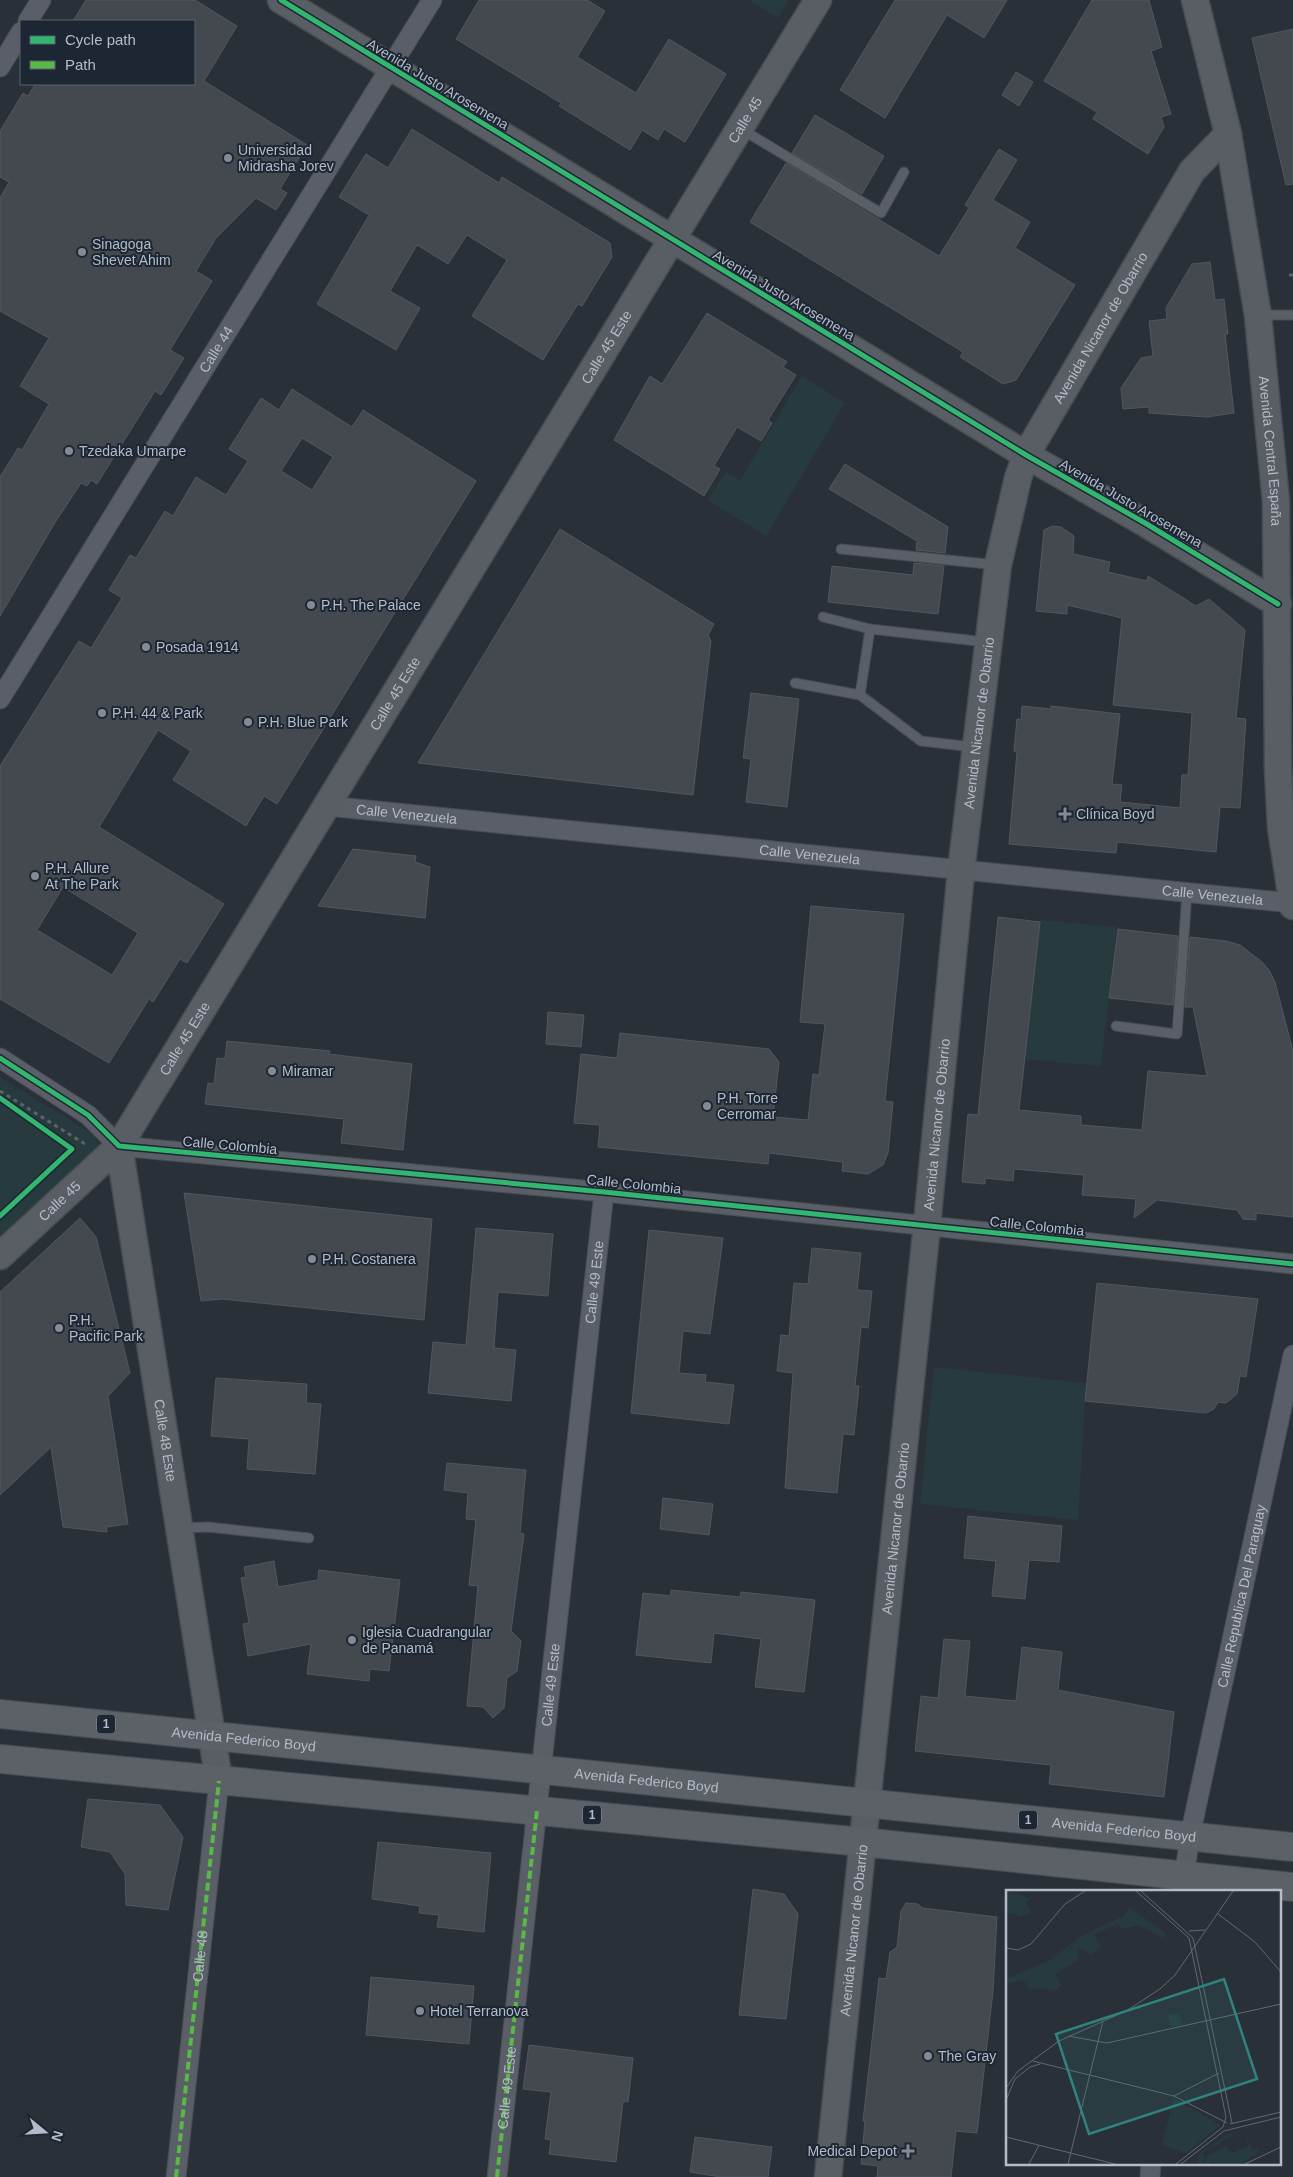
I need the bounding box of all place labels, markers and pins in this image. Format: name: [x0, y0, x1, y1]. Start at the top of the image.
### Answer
place label: Universidad Midrasha Jorev: [238, 142, 334, 174]
marker: Universidad Midrasha Jorev: [222, 152, 234, 164]
place label: Sinagoga Shevet Ahim: [92, 236, 171, 268]
marker: Sinagoga Shevet Ahim: [76, 246, 88, 258]
place label: Tzedaka Umarpe: [79, 443, 187, 459]
marker: Tzedaka Umarpe: [63, 445, 75, 457]
place label: P.H. The Palace: [321, 597, 421, 613]
marker: P.H. The Palace: [305, 599, 317, 611]
place label: Posada 1914: [156, 639, 239, 655]
marker: Posada 1914: [140, 641, 152, 653]
place label: P.H. 44 & Park: [112, 705, 204, 721]
marker: P.H. 44 & Park: [96, 707, 108, 719]
place label: P.H. Blue Park: [258, 714, 349, 730]
marker: P.H. Blue Park: [242, 716, 254, 728]
place label: Clínica Boyd: [1076, 806, 1155, 822]
marker: Clínica Boyd: [1058, 807, 1072, 821]
place label: P.H. Allure At The Park: [45, 860, 120, 892]
marker: P.H. Allure At The Park: [29, 870, 41, 882]
place label: Miramar: [282, 1063, 334, 1079]
marker: Miramar: [266, 1065, 278, 1077]
place label: P.H. Torre Cerromar: [717, 1090, 778, 1122]
marker: P.H. Torre Cerromar: [701, 1100, 713, 1112]
place label: P.H. Costanera: [322, 1251, 416, 1267]
marker: P.H. Costanera: [306, 1253, 318, 1265]
place label: P.H. Pacific Park: [69, 1312, 144, 1344]
marker: P.H. Pacific Park: [53, 1322, 65, 1334]
place label: Iglesia Cuadrangular de Panamá: [362, 1624, 492, 1656]
marker: Iglesia Cuadrangular de Panamá: [346, 1634, 358, 1646]
place label: Hotel Terranova: [430, 2003, 529, 2019]
marker: Hotel Terranova: [414, 2005, 426, 2017]
place label: The Gray: [938, 2048, 996, 2064]
marker: The Gray: [922, 2050, 934, 2062]
place label: Medical Depot: [808, 2143, 897, 2159]
marker: Medical Depot: [901, 2144, 915, 2158]

